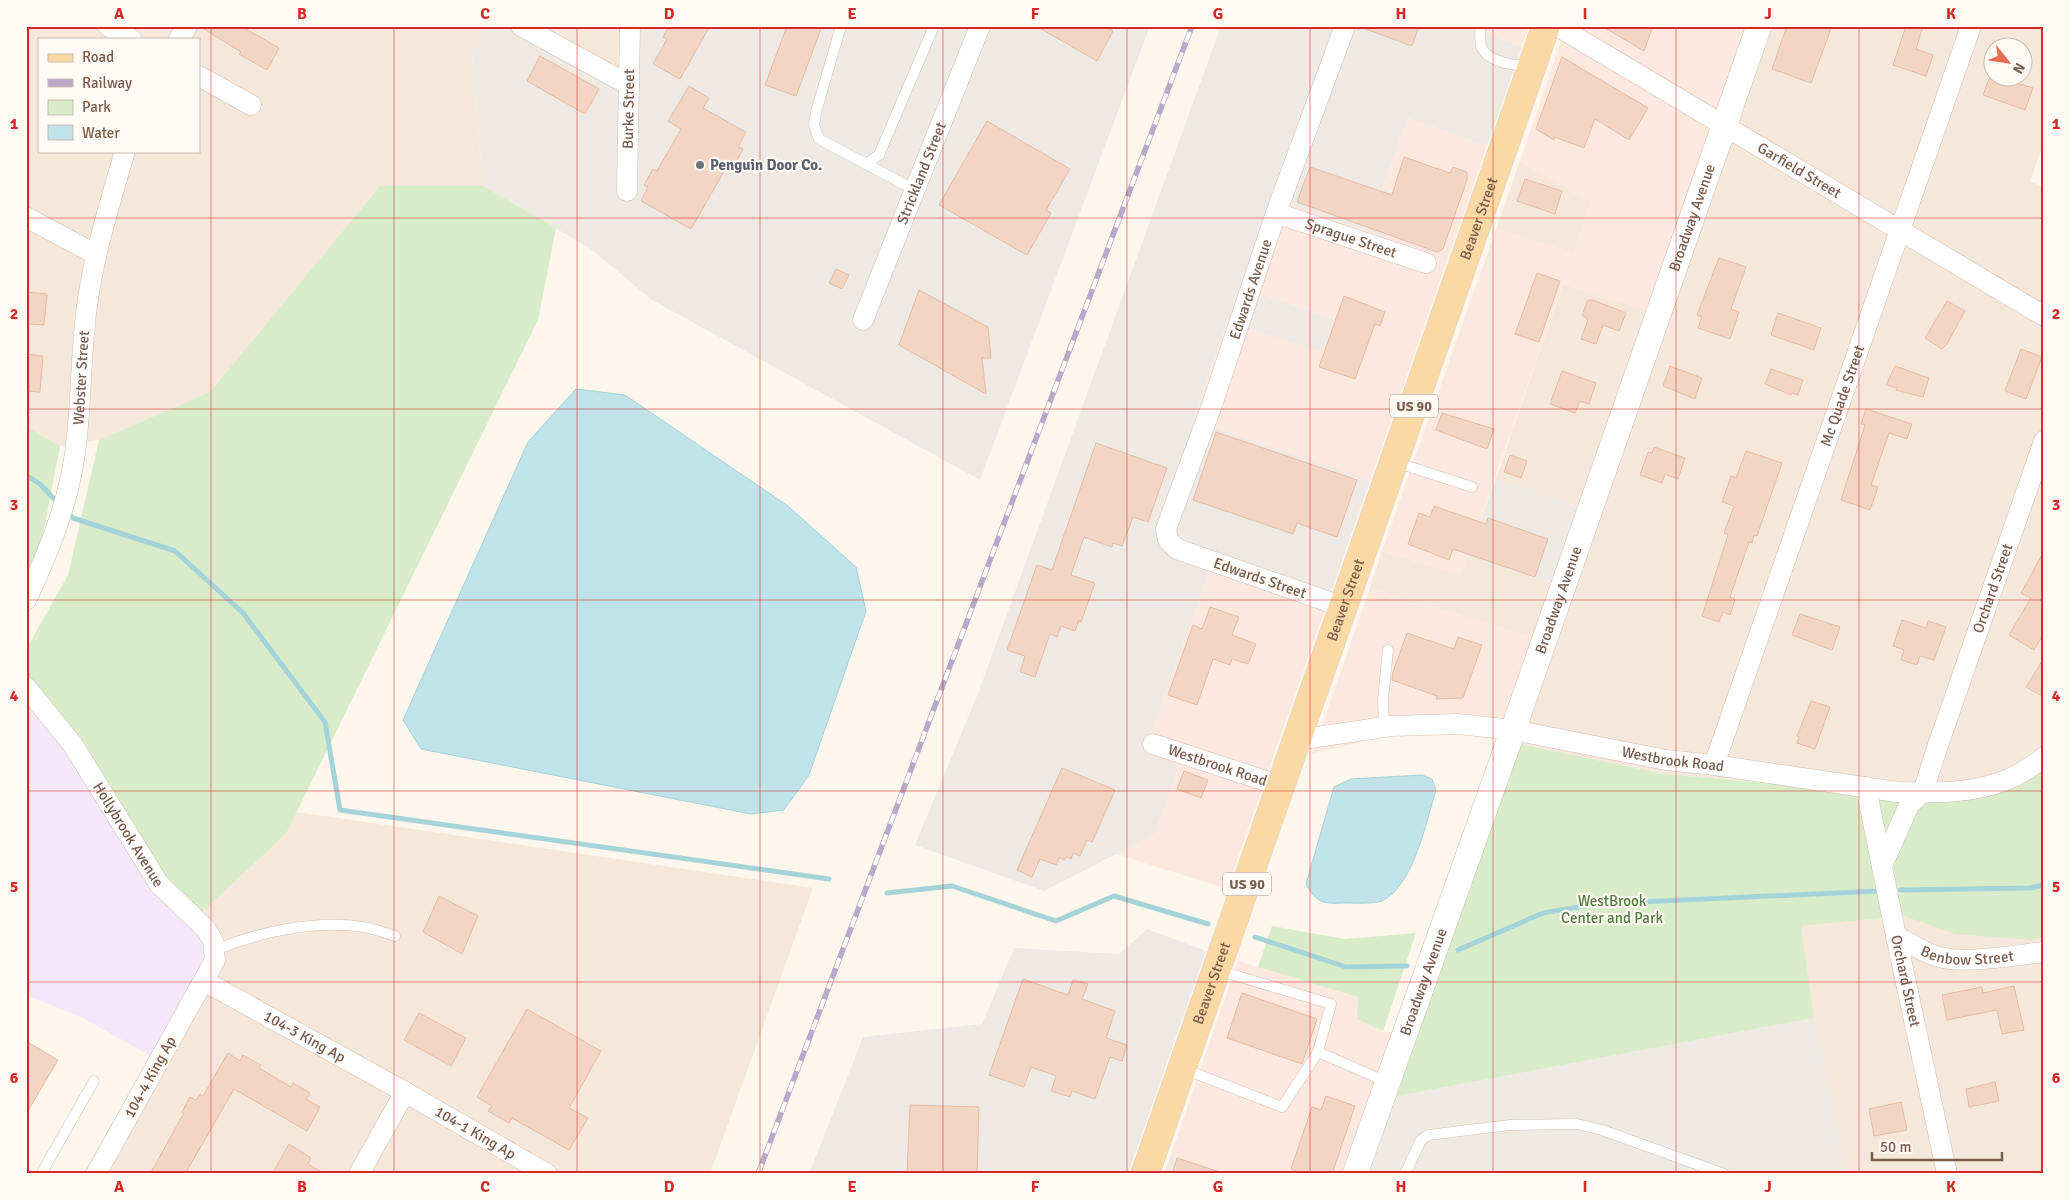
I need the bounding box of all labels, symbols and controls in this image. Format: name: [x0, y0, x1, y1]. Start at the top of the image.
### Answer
text: A: [114, 4, 125, 24]
text: B: [297, 4, 307, 24]
text: C: [480, 4, 490, 24]
text: D: [664, 4, 675, 24]
text: E: [847, 4, 857, 24]
text: F: [1031, 4, 1040, 24]
text: G: [1213, 4, 1223, 24]
text: H: [1396, 4, 1406, 24]
text: I: [1582, 4, 1588, 24]
text: J: [1764, 4, 1772, 24]
text: K: [1946, 4, 1956, 24]
legend: [38, 38, 200, 152]
north arrow: [1982, 38, 2032, 88]
text: Road: [82, 48, 114, 66]
text: N: [2009, 60, 2029, 77]
street label: Burke Street: [619, 69, 638, 149]
text: Railway: [82, 74, 132, 92]
text: Park: [82, 98, 111, 116]
text: 1: [10, 114, 19, 134]
text: 1: [2052, 114, 2061, 134]
street label: Strickland Street: [893, 119, 950, 227]
text: Water: [82, 124, 120, 142]
street label: Garfield Street: [1754, 138, 1844, 202]
place label: Penguin Door Co.: [710, 156, 822, 174]
marker: Penguin Door Co.: [694, 159, 706, 171]
street label: Broadway Avenue: [1665, 161, 1719, 274]
street label: Beaver Street: [1456, 175, 1501, 262]
street label: Sprague Street: [1303, 214, 1399, 262]
street label: Edwards Avenue: [1225, 237, 1276, 342]
text: 2: [10, 304, 18, 324]
text: 2: [2052, 304, 2060, 324]
street label: Webster Street: [69, 330, 93, 426]
street label: Mc Quade Street: [1817, 343, 1868, 449]
road number: US 90: [1390, 394, 1438, 418]
text: 3: [10, 495, 18, 515]
text: 3: [2052, 495, 2060, 515]
street label: Orchard Street: [1969, 541, 2017, 636]
street label: Broadway Avenue: [1531, 544, 1586, 656]
street label: Edwards Street: [1211, 554, 1309, 602]
street label: Beaver Street: [1323, 556, 1368, 644]
text: 4: [10, 686, 19, 706]
text: 4: [2052, 686, 2061, 706]
street label: Westbrook Road: [1166, 741, 1270, 790]
street label: Westbrook Road: [1620, 743, 1725, 775]
street label: Hollybrook Avenue: [89, 779, 168, 890]
road number: US 90: [1223, 872, 1271, 896]
text: 5: [10, 877, 18, 897]
text: 5: [2052, 877, 2060, 897]
park label: WestBrook Center and Park: [1561, 892, 1663, 927]
street label: Broadway Avenue: [1396, 926, 1451, 1038]
street label: Orchard Street: [1887, 933, 1924, 1029]
street label: Beaver Street: [1189, 940, 1234, 1027]
street label: Benbow Street: [1918, 942, 2015, 969]
street label: 104-3 King Ap: [261, 1007, 349, 1066]
street label: 104-4 King Ap: [120, 1033, 180, 1121]
text: 6: [10, 1068, 19, 1088]
text: 6: [2052, 1068, 2061, 1088]
street label: 104-1 King Ap: [432, 1102, 519, 1163]
scale bar: [1872, 1130, 2002, 1162]
text: 50 m: [1880, 1138, 1911, 1156]
text: A: [114, 1177, 125, 1197]
text: B: [297, 1177, 307, 1197]
text: C: [480, 1177, 490, 1197]
text: D: [664, 1177, 675, 1197]
text: E: [847, 1177, 857, 1197]
text: F: [1031, 1177, 1040, 1197]
text: G: [1213, 1177, 1223, 1197]
text: H: [1396, 1177, 1406, 1197]
text: I: [1582, 1177, 1588, 1197]
text: J: [1764, 1177, 1772, 1197]
text: K: [1946, 1177, 1956, 1197]

